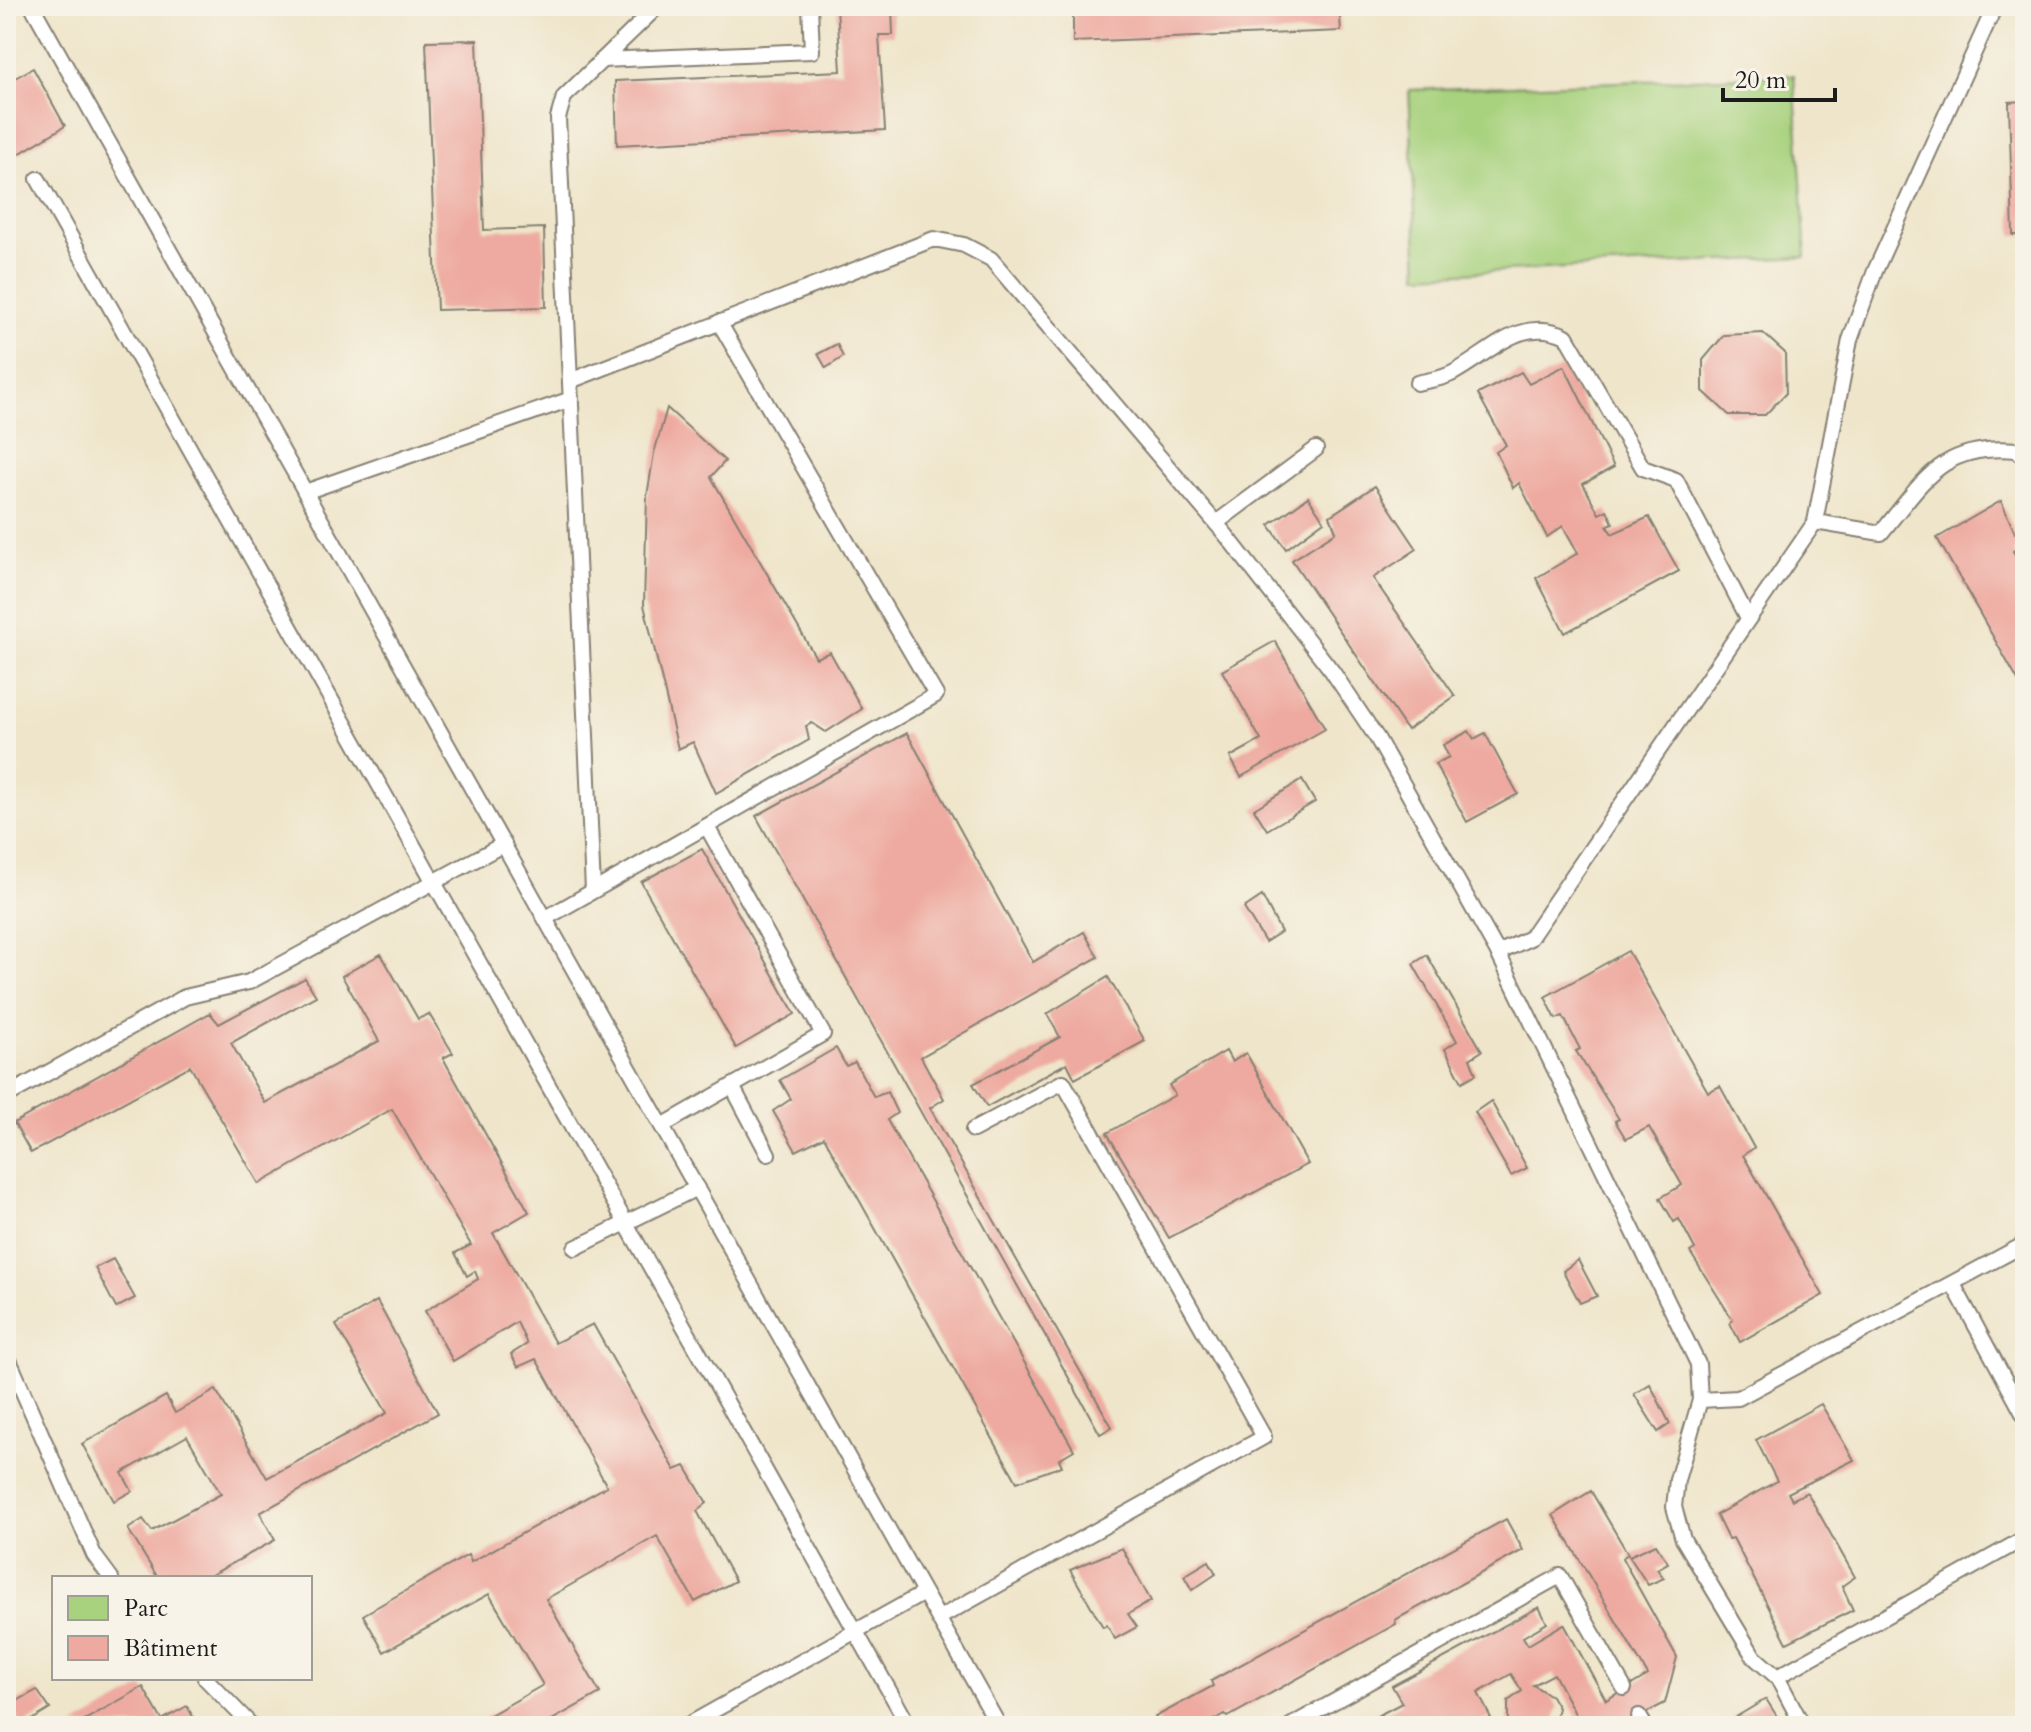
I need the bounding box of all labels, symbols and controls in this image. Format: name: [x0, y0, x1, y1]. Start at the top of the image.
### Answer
scale bar: [1723, 52, 1835, 102]
text: 20 m: [1735, 64, 1787, 97]
legend: [52, 1576, 312, 1680]
text: Parc: [124, 1592, 168, 1625]
text: Bâtiment: [124, 1632, 218, 1665]

